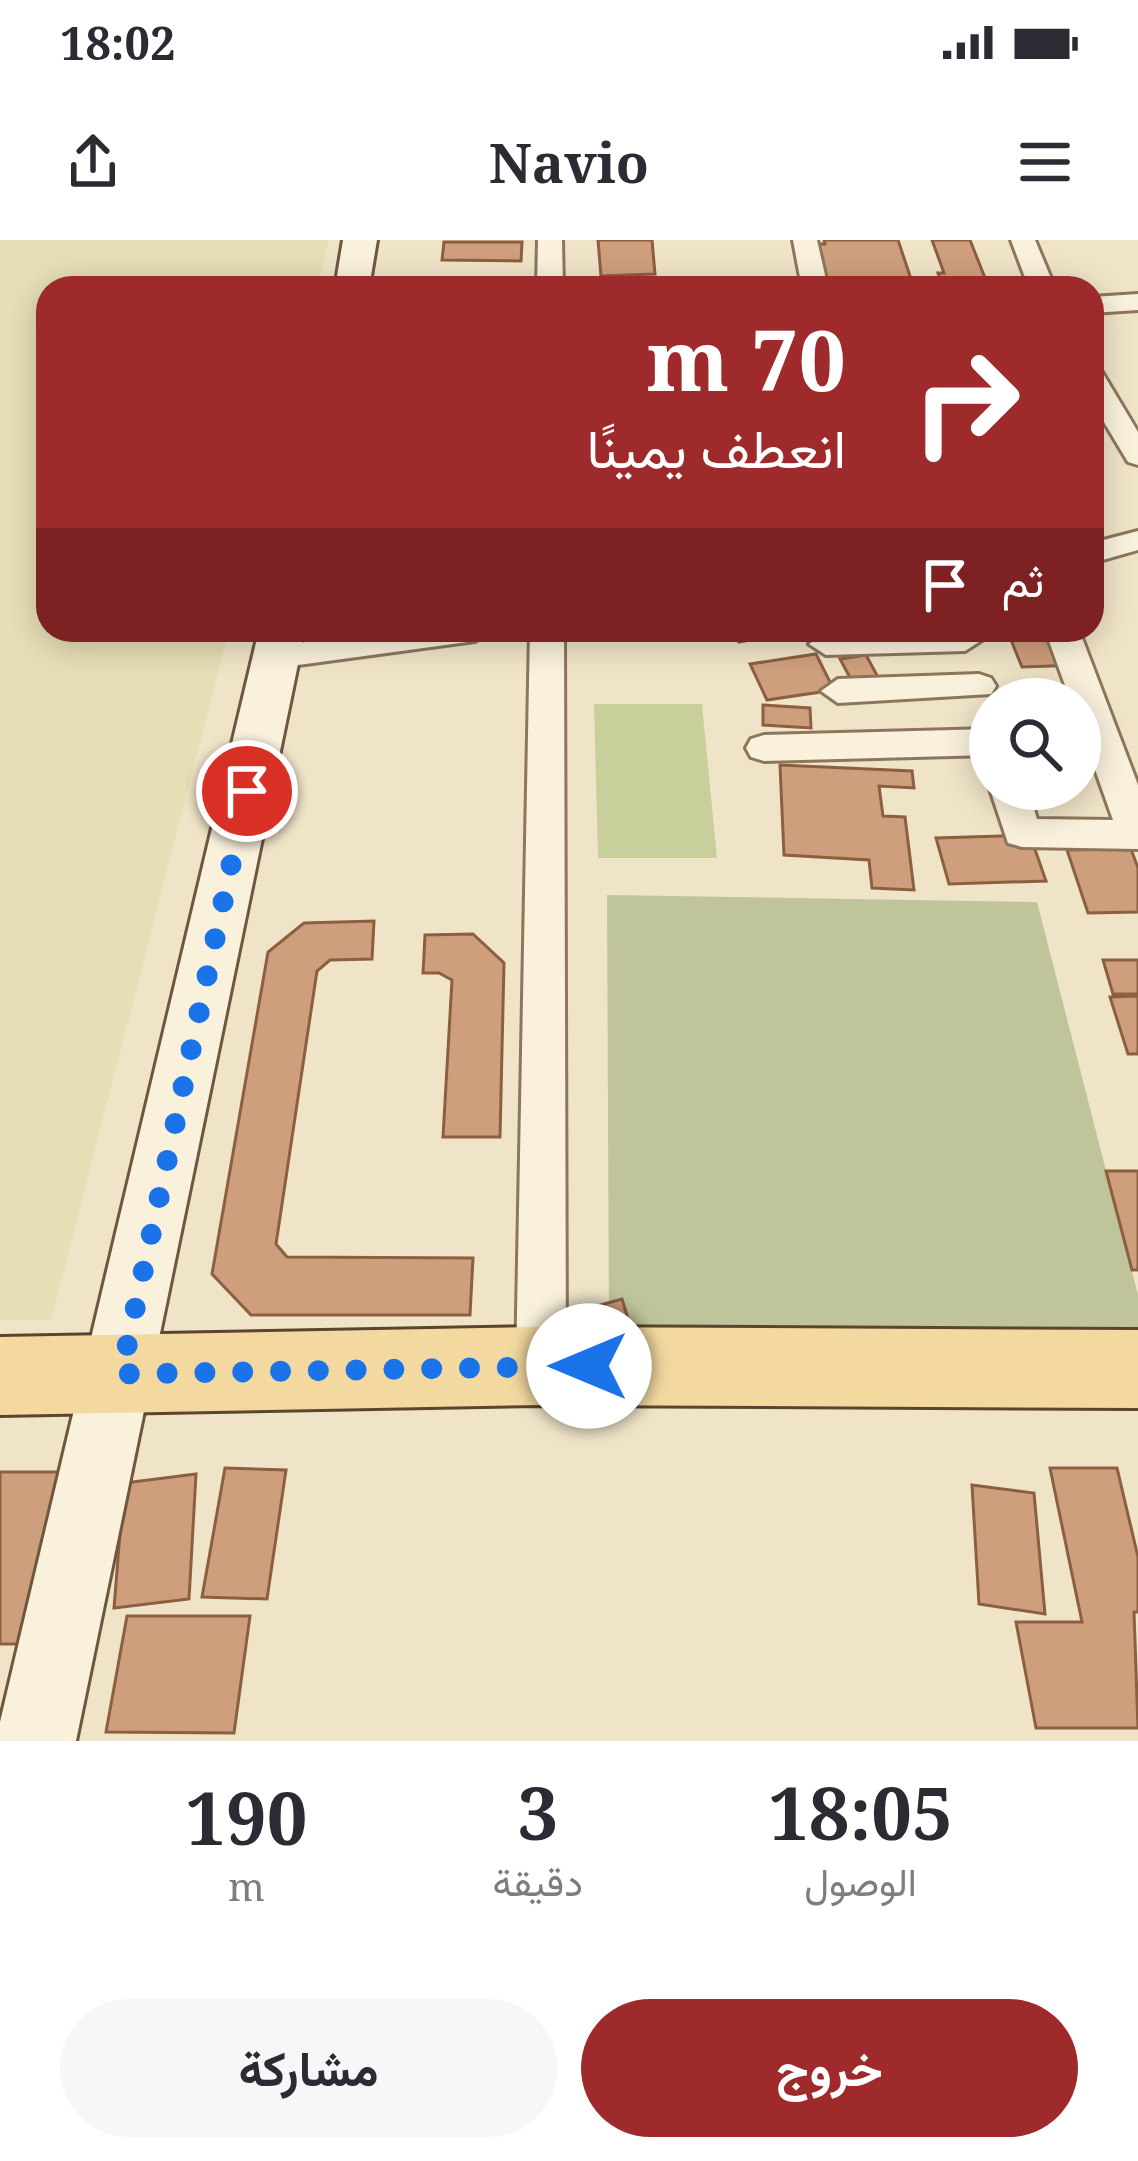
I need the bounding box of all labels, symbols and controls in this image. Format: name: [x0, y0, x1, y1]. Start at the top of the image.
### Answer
text: 18:02: [60, 12, 175, 73]
text: Navio: [489, 125, 649, 199]
icon: share: [60, 129, 126, 195]
icon: menu: [1012, 129, 1078, 195]
text: 70 m: [646, 301, 846, 416]
icon: right: [888, 324, 1044, 480]
text: انعطف يمينًا: [587, 410, 846, 484]
text: ثم: [1002, 549, 1044, 610]
icon: arrive: [912, 552, 978, 618]
map controls: [969, 678, 1101, 810]
button: search: [969, 678, 1101, 810]
pin: [196, 740, 298, 842]
icon: arrive: [214, 758, 280, 824]
position arrow: [526, 1303, 652, 1429]
text: 3: [517, 1763, 558, 1861]
text: 18:05: [768, 1763, 953, 1861]
text: 190: [185, 1768, 307, 1866]
text: دقيقة: [493, 1854, 583, 1907]
text: الوصول: [804, 1854, 917, 1907]
text: m: [228, 1859, 265, 1912]
button: مشاركة: [60, 1999, 557, 2137]
button: خروج: [581, 1999, 1078, 2137]

